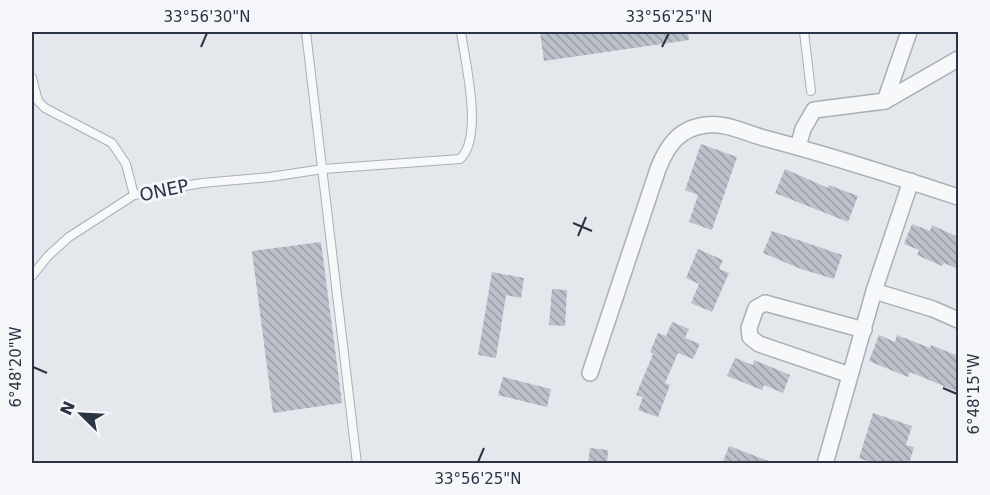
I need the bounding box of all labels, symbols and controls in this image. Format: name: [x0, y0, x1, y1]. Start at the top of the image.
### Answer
text: 33°56'30"N: [163, 8, 251, 26]
text: 33°56'25"N: [625, 8, 713, 26]
street label: ONEP: [137, 175, 191, 205]
text: 6°48'20"W: [7, 326, 25, 408]
text: 6°48'15"W: [965, 353, 983, 435]
north arrow: [51, 384, 111, 444]
text: N: [56, 398, 79, 418]
text: 33°56'25"N: [434, 470, 522, 488]

